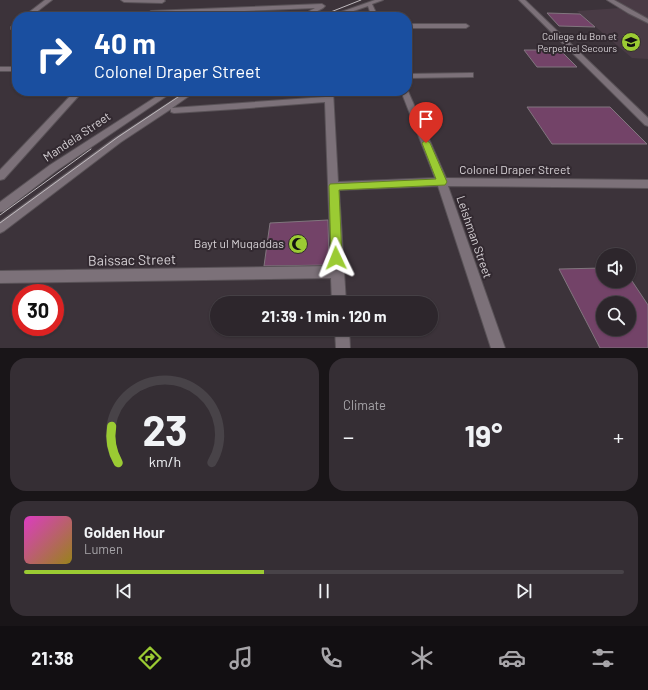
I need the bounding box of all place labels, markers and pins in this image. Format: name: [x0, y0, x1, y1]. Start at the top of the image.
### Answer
place label: College du Bon et Perpetuel Secours: [537, 30, 617, 54]
school or university icon: College du Bon et Perpetuel Secours: [620, 31, 642, 53]
pin: [409, 102, 443, 143]
mosque icon: Bayt ul Muqaddas: [287, 233, 309, 255]
place label: Bayt ul Muqaddas: [194, 236, 284, 250]

